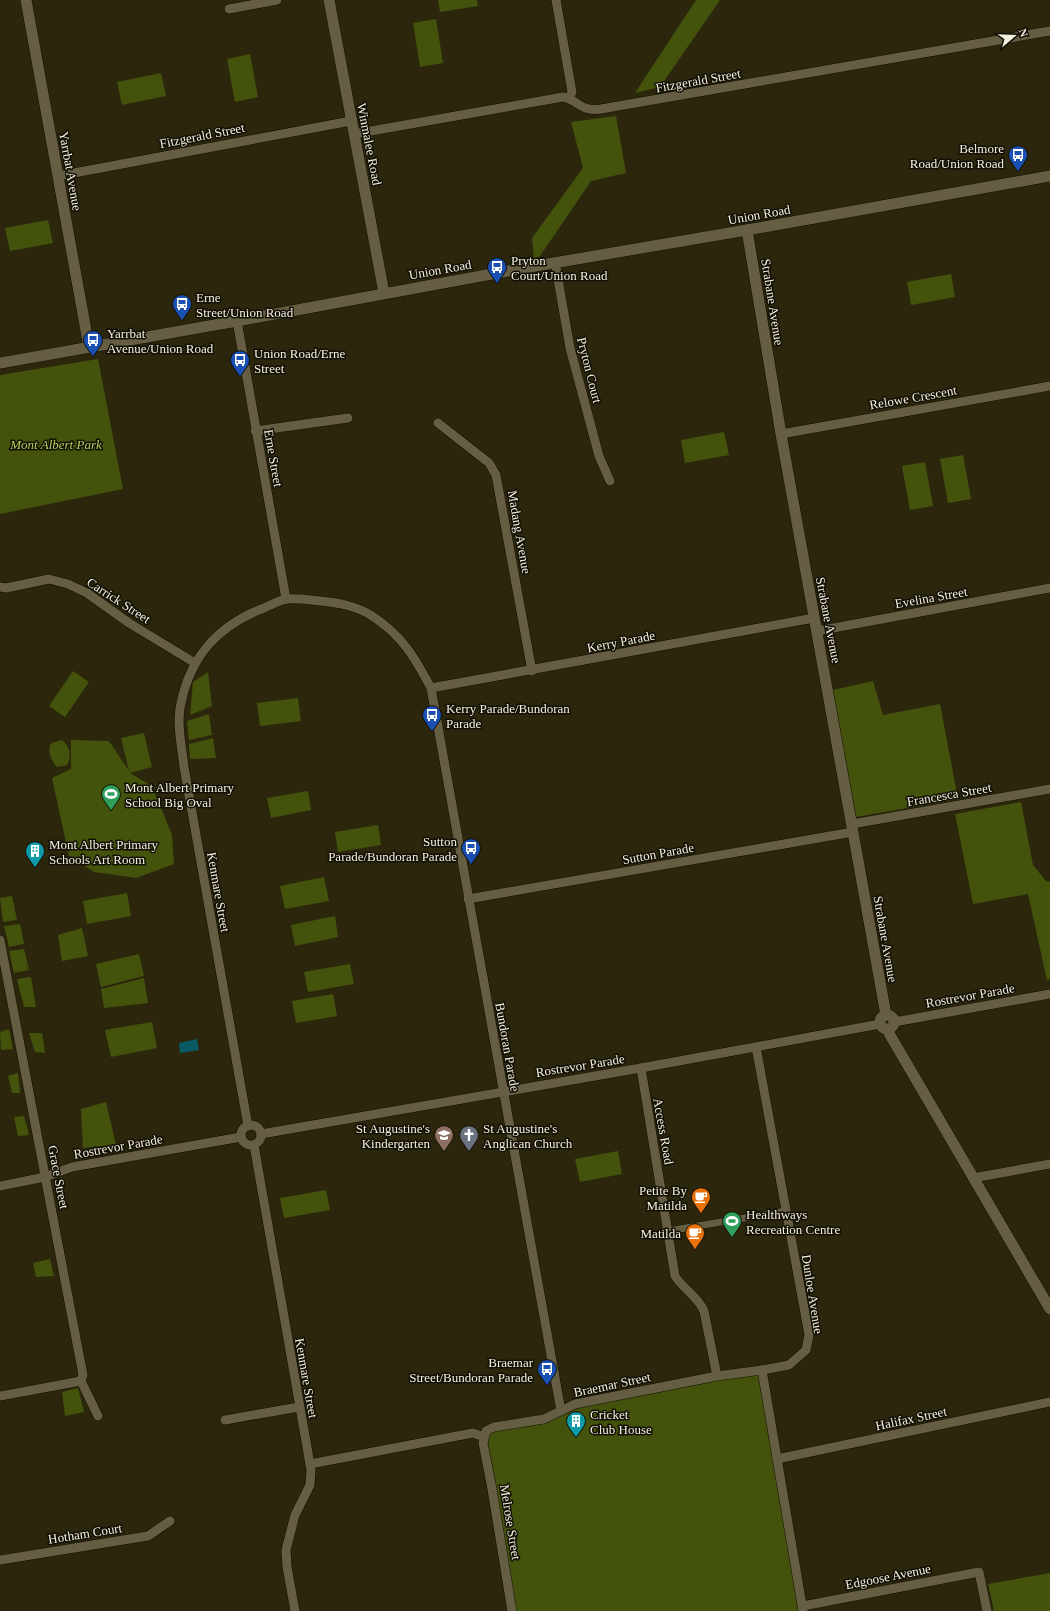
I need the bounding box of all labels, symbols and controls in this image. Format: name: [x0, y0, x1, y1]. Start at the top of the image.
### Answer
north arrow: [994, 16, 1034, 56]
text: N: [1016, 27, 1030, 39]
street label: Fitzgerald Street: [654, 66, 742, 95]
street label: Winmalee Road: [354, 102, 385, 187]
street label: Fitzgerald Street: [158, 120, 246, 151]
street label: Yarrbat Avenue: [56, 130, 85, 212]
place label: Belmore Road/Union Road: [910, 141, 1004, 171]
bus stop icon: Belmore Road/Union Road: [1007, 144, 1029, 172]
street label: Union Road: [727, 202, 792, 227]
place label: Pryton Court/Union Road: [511, 253, 608, 283]
bus stop icon: Pryton Court/Union Road: [486, 256, 508, 284]
street label: Union Road: [408, 257, 473, 282]
street label: Strabane Avenue: [758, 258, 787, 347]
place label: Erne Street/Union Road: [196, 290, 294, 320]
bus stop icon: Erne Street/Union Road: [171, 293, 193, 321]
place label: Yarrbat Avenue/Union Road: [107, 326, 214, 356]
bus stop icon: Yarrbat Avenue/Union Road: [82, 329, 104, 357]
street label: Pryton Court: [574, 336, 605, 405]
place label: Union Road/Erne Street: [254, 346, 346, 376]
bus stop icon: Union Road/Erne Street: [229, 349, 251, 377]
street label: Relowe Crescent: [868, 382, 958, 413]
street label: Erne Street: [261, 428, 286, 488]
park label: Mont Albert Park: [9, 437, 102, 452]
street label: Madang Avenue: [505, 489, 534, 575]
street label: Carrick Street: [84, 574, 154, 627]
street label: Strabane Avenue: [813, 576, 844, 665]
street label: Evelina Street: [894, 584, 969, 611]
street label: Kerry Parade: [586, 628, 657, 655]
place label: Kerry Parade/Bundoran Parade: [446, 701, 570, 731]
bus stop icon: Kerry Parade/Bundoran Parade: [421, 704, 443, 732]
place label: Mont Albert Primary School Big Oval: [125, 780, 235, 810]
street label: Francesca Street: [906, 780, 993, 809]
sports icon: Mont Albert Primary School Big Oval: [100, 783, 122, 811]
place label: Sutton Parade/Bundoran Parade: [328, 834, 457, 864]
place label: Mont Albert Primary Schools Art Room: [49, 837, 159, 867]
bus stop icon: Sutton Parade/Bundoran Parade: [460, 837, 482, 865]
building icon: Mont Albert Primary Schools Art Room: [24, 840, 46, 868]
street label: Sutton Parade: [621, 840, 695, 867]
street label: Kenmare Street: [204, 851, 233, 934]
street label: Strabane Avenue: [871, 895, 901, 984]
street label: Rostrevor Parade: [925, 980, 1016, 1011]
street label: Bundoran Parade: [492, 1002, 523, 1093]
street label: Rostrevor Parade: [535, 1051, 626, 1080]
street label: Access Road: [650, 1097, 677, 1166]
place label: St Augustine's Kindergarten: [356, 1121, 430, 1151]
place label: St Augustine's Anglican Church: [483, 1121, 573, 1151]
school or university icon: St Augustine's Kindergarten: [433, 1124, 455, 1152]
church icon: St Augustine's Anglican Church: [458, 1124, 480, 1152]
street label: Rostrevor Parade: [73, 1131, 164, 1162]
street label: Grace Street: [45, 1144, 72, 1211]
place label: Petite By Matilda: [639, 1183, 687, 1213]
cafe icon: Petite By Matilda: [690, 1186, 712, 1214]
place label: Healthways Recreation Centre: [746, 1207, 840, 1237]
sports icon: Healthways Recreation Centre: [721, 1210, 743, 1238]
cafe icon: Matilda: [684, 1222, 706, 1250]
place label: Matilda: [641, 1226, 681, 1241]
street label: Dunloe Avenue: [799, 1253, 826, 1335]
street label: Kenmare Street: [292, 1337, 321, 1420]
place label: Braemar Street/Bundoran Parade: [409, 1355, 534, 1385]
bus stop icon: Braemar Street/Bundoran Parade: [536, 1358, 558, 1386]
street label: Braemar Street: [572, 1369, 652, 1400]
street label: Halifax Street: [874, 1404, 949, 1433]
place label: Cricket Club House: [590, 1407, 652, 1437]
building icon: Cricket Club House: [565, 1410, 587, 1438]
street label: Melrose Street: [497, 1483, 524, 1561]
street label: Hotham Court: [47, 1520, 124, 1547]
street label: Edgoose Avenue: [844, 1561, 932, 1592]

